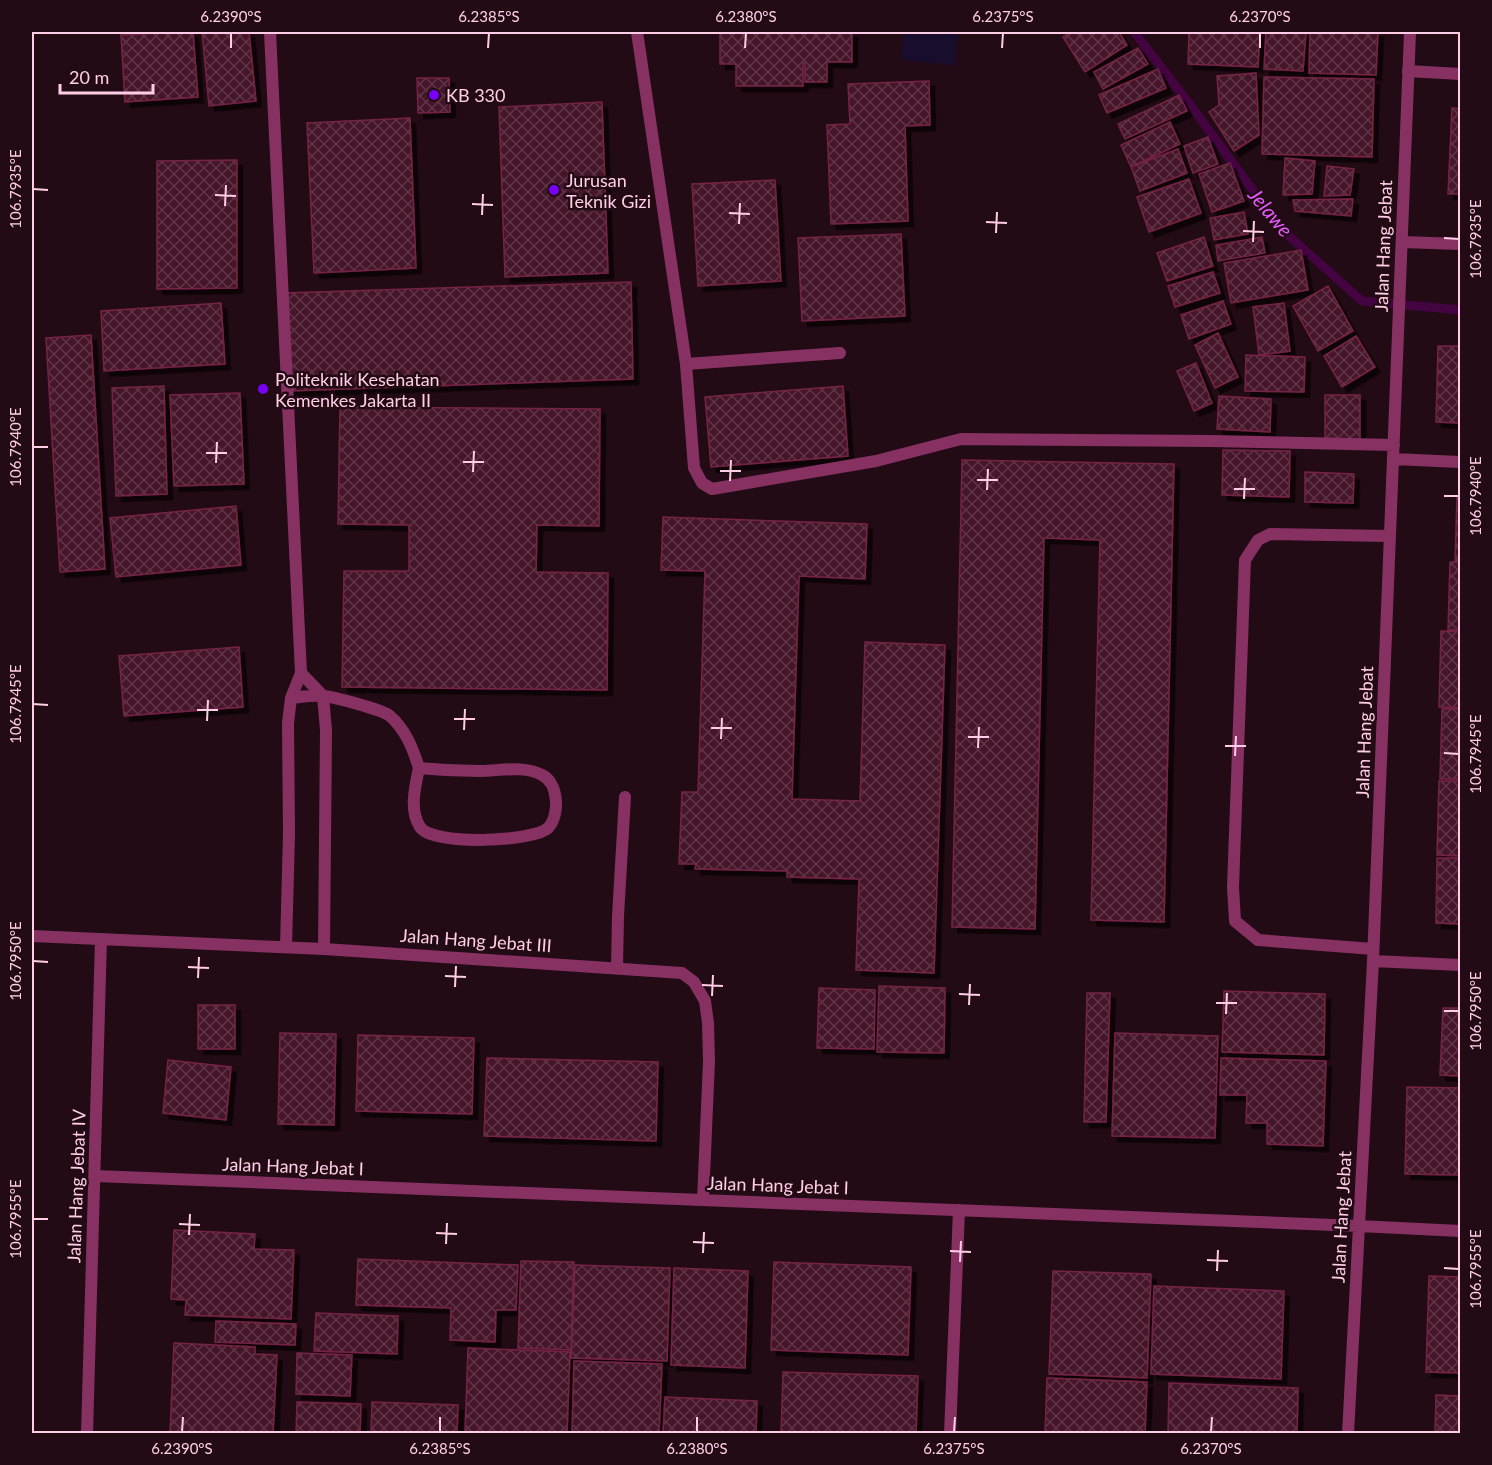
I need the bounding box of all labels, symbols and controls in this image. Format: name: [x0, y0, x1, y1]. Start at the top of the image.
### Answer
text: 6.2390°S: [200, 7, 262, 25]
text: 6.2385°S: [458, 7, 520, 25]
text: 6.2380°S: [715, 7, 777, 25]
text: 6.2375°S: [972, 7, 1034, 25]
text: 6.2370°S: [1229, 7, 1291, 25]
scale bar: [60, 57, 153, 95]
text: 20 m: [69, 66, 109, 88]
place label: KB 330: [446, 84, 506, 106]
marker: KB 330: [427, 88, 441, 102]
text: 106.7935°E: [6, 149, 24, 229]
place label: Jurusan Teknik Gizi: [566, 169, 651, 212]
street label: Jalan Hang Jebat: [1370, 179, 1396, 312]
water label: Jelawe: [1243, 182, 1298, 241]
marker: Jurusan Teknik Gizi: [547, 183, 561, 197]
text: 106.7935°E: [1466, 199, 1484, 279]
place label: Politeknik Kesehatan Kemenkes Jakarta II: [275, 368, 440, 411]
marker: Politeknik Kesehatan Kemenkes Jakarta II: [256, 382, 270, 396]
text: 106.7940°E: [6, 407, 24, 487]
text: 106.7940°E: [1466, 456, 1484, 536]
text: 106.7945°E: [6, 664, 24, 744]
street label: Jalan Hang Jebat: [1351, 665, 1377, 798]
text: 106.7945°E: [1466, 714, 1484, 794]
text: 106.7950°E: [6, 921, 24, 1001]
street label: Jalan Hang Jebat III: [400, 924, 552, 956]
text: 106.7950°E: [1466, 971, 1484, 1051]
street label: Jalan Hang Jebat IV: [62, 1108, 90, 1263]
street label: Jalan Hang Jebat: [1327, 1150, 1355, 1284]
street label: Jalan Hang Jebat I: [222, 1153, 364, 1179]
street label: Jalan Hang Jebat I: [707, 1172, 849, 1198]
text: 106.7955°E: [6, 1179, 24, 1259]
text: 106.7955°E: [1466, 1229, 1484, 1309]
text: 6.2390°S: [151, 1439, 213, 1457]
text: 6.2385°S: [409, 1439, 471, 1457]
text: 6.2380°S: [666, 1439, 728, 1457]
text: 6.2375°S: [923, 1439, 985, 1457]
text: 6.2370°S: [1180, 1439, 1242, 1457]

